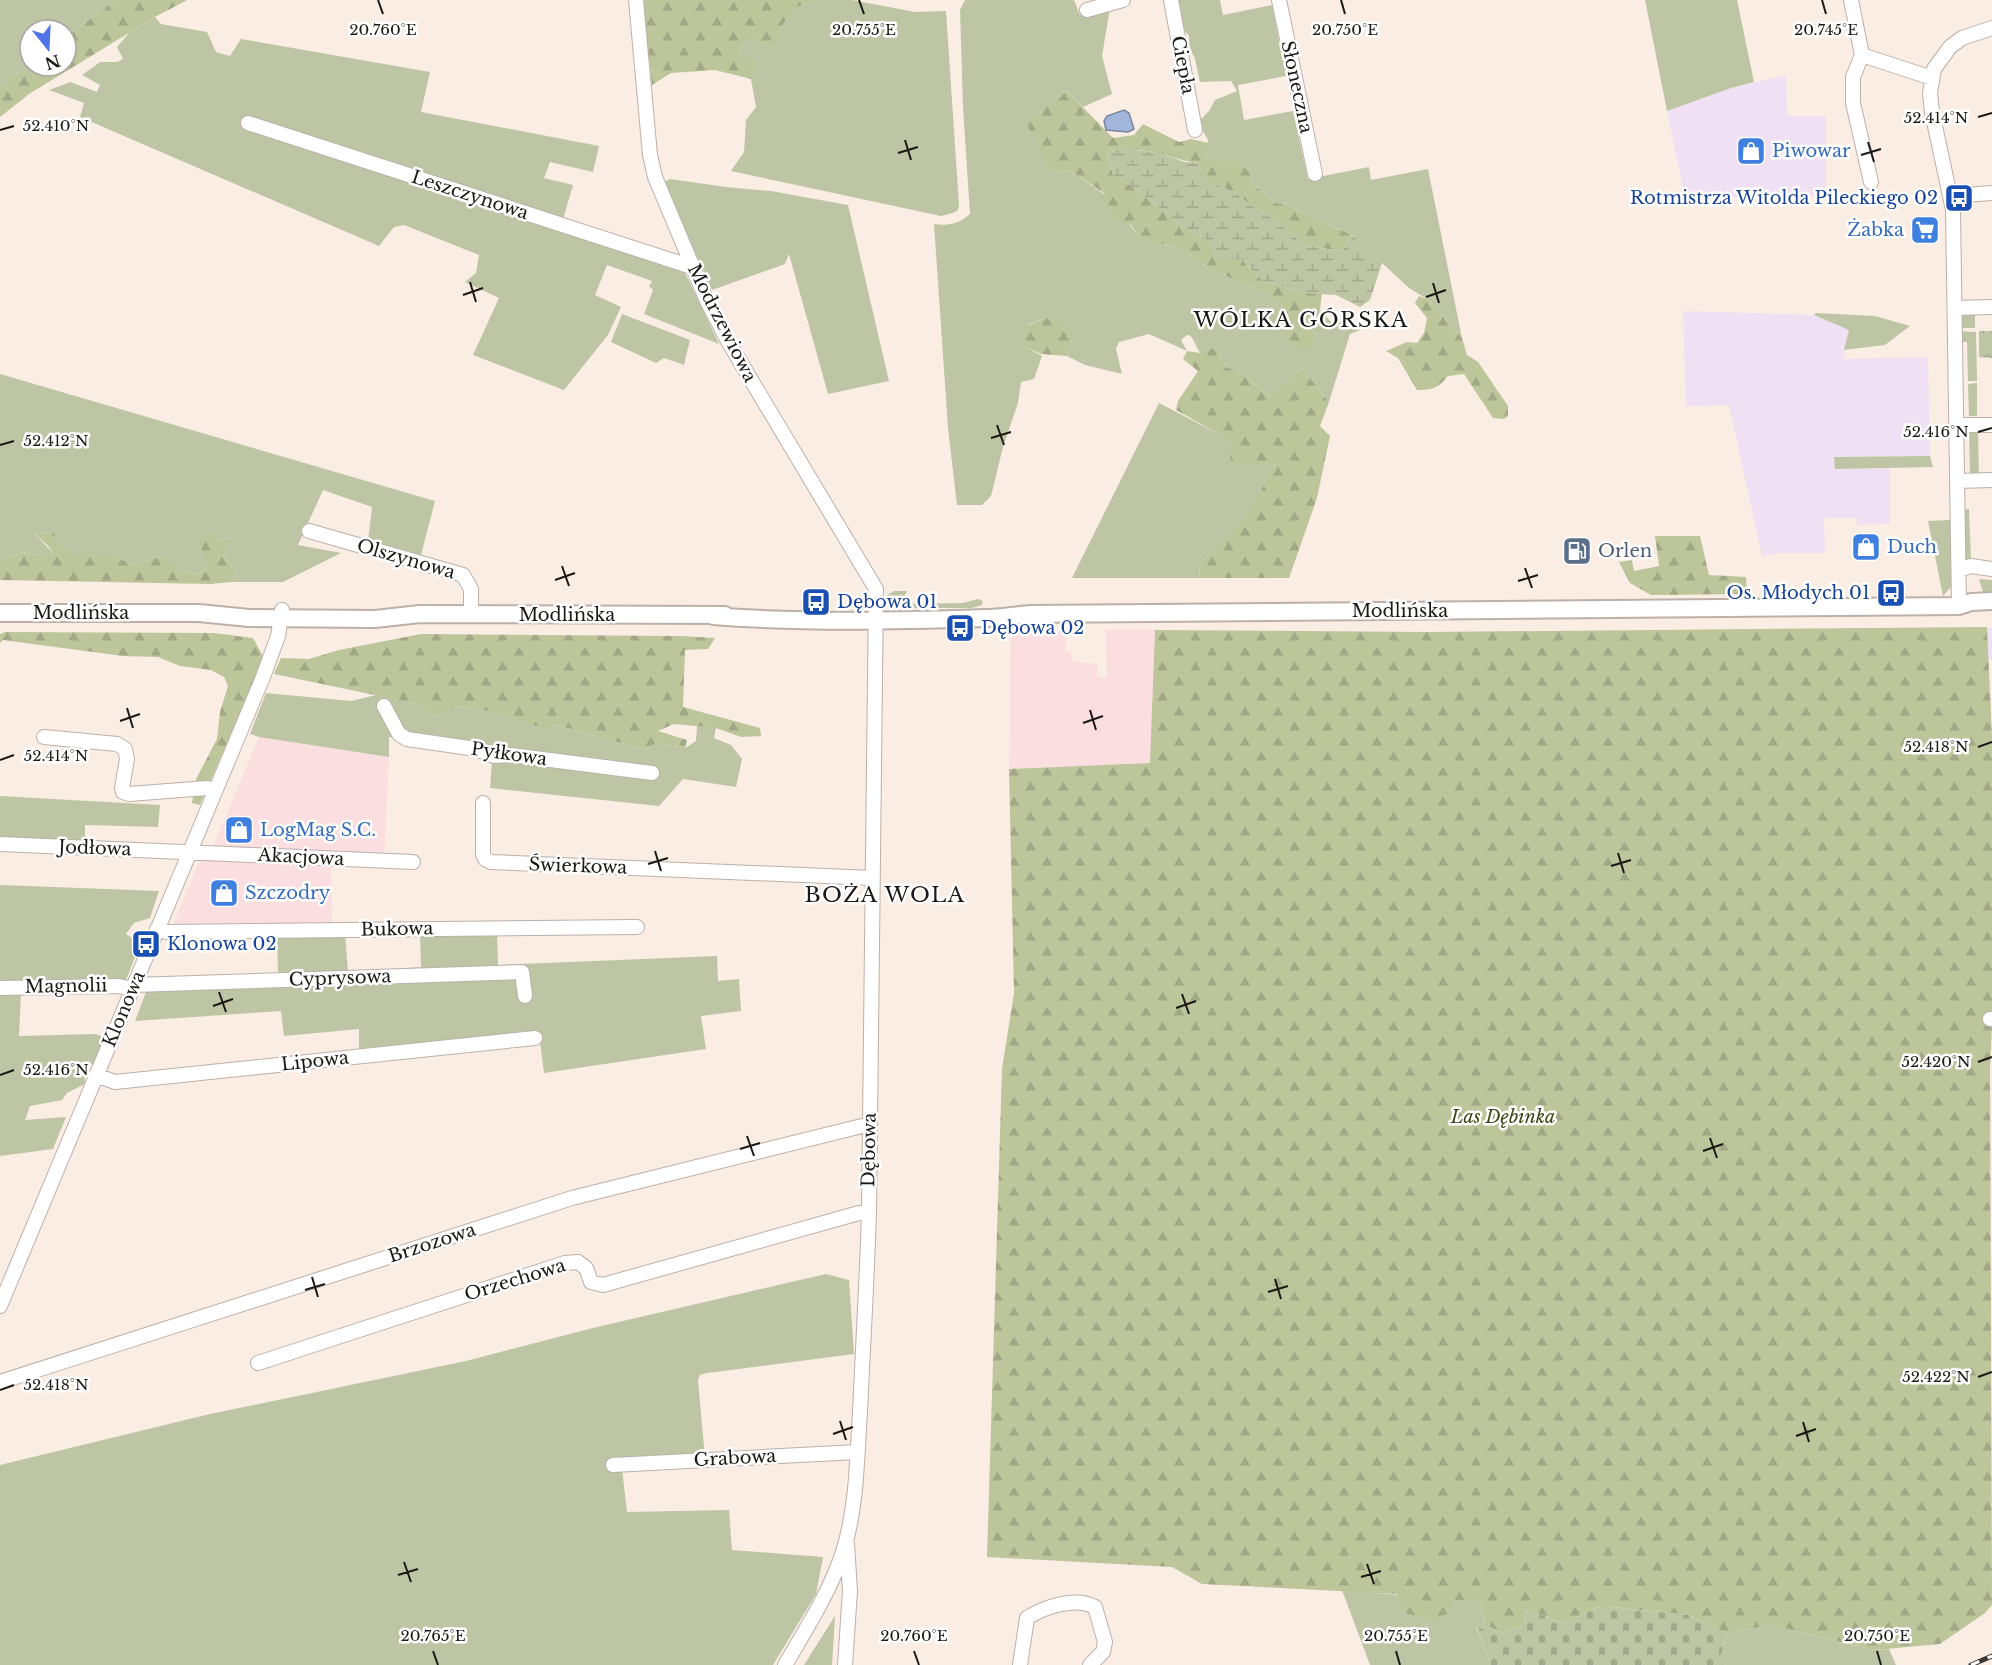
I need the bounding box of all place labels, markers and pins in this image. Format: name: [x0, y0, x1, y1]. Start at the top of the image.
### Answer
shop icon: Piwowar: [1735, 135, 1767, 167]
place label: Piwowar: [1772, 140, 1851, 162]
bus stop icon: Rotmistrza Witolda Pileckiego 02: [1943, 182, 1975, 214]
place label: Rotmistrza Witolda Pileckiego 02: [1630, 187, 1938, 209]
supermarket icon: Żabka: [1909, 214, 1941, 246]
place label: Żabka: [1847, 218, 1904, 241]
shop icon: Duch: [1850, 531, 1882, 563]
fuel station icon: Orlen: [1561, 535, 1593, 567]
place label: Duch: [1887, 536, 1937, 558]
place label: Orlen: [1598, 540, 1652, 562]
bus stop icon: Os. Młodych 01: [1875, 577, 1907, 609]
place label: Os. Młodych 01: [1726, 582, 1870, 604]
bus stop icon: Dębowa 01: [800, 586, 832, 618]
place label: Dębowa 01: [837, 591, 937, 613]
bus stop icon: Dębowa 02: [944, 612, 976, 644]
place label: Dębowa 02: [981, 617, 1084, 639]
shop icon: LogMag S.C.: [223, 814, 255, 846]
place label: LogMag S.C.: [260, 819, 376, 841]
shop icon: Szczodry: [208, 877, 240, 909]
place label: Szczodry: [245, 882, 331, 904]
bus stop icon: Klonowa 02: [130, 928, 162, 960]
place label: Klonowa 02: [167, 933, 277, 955]

